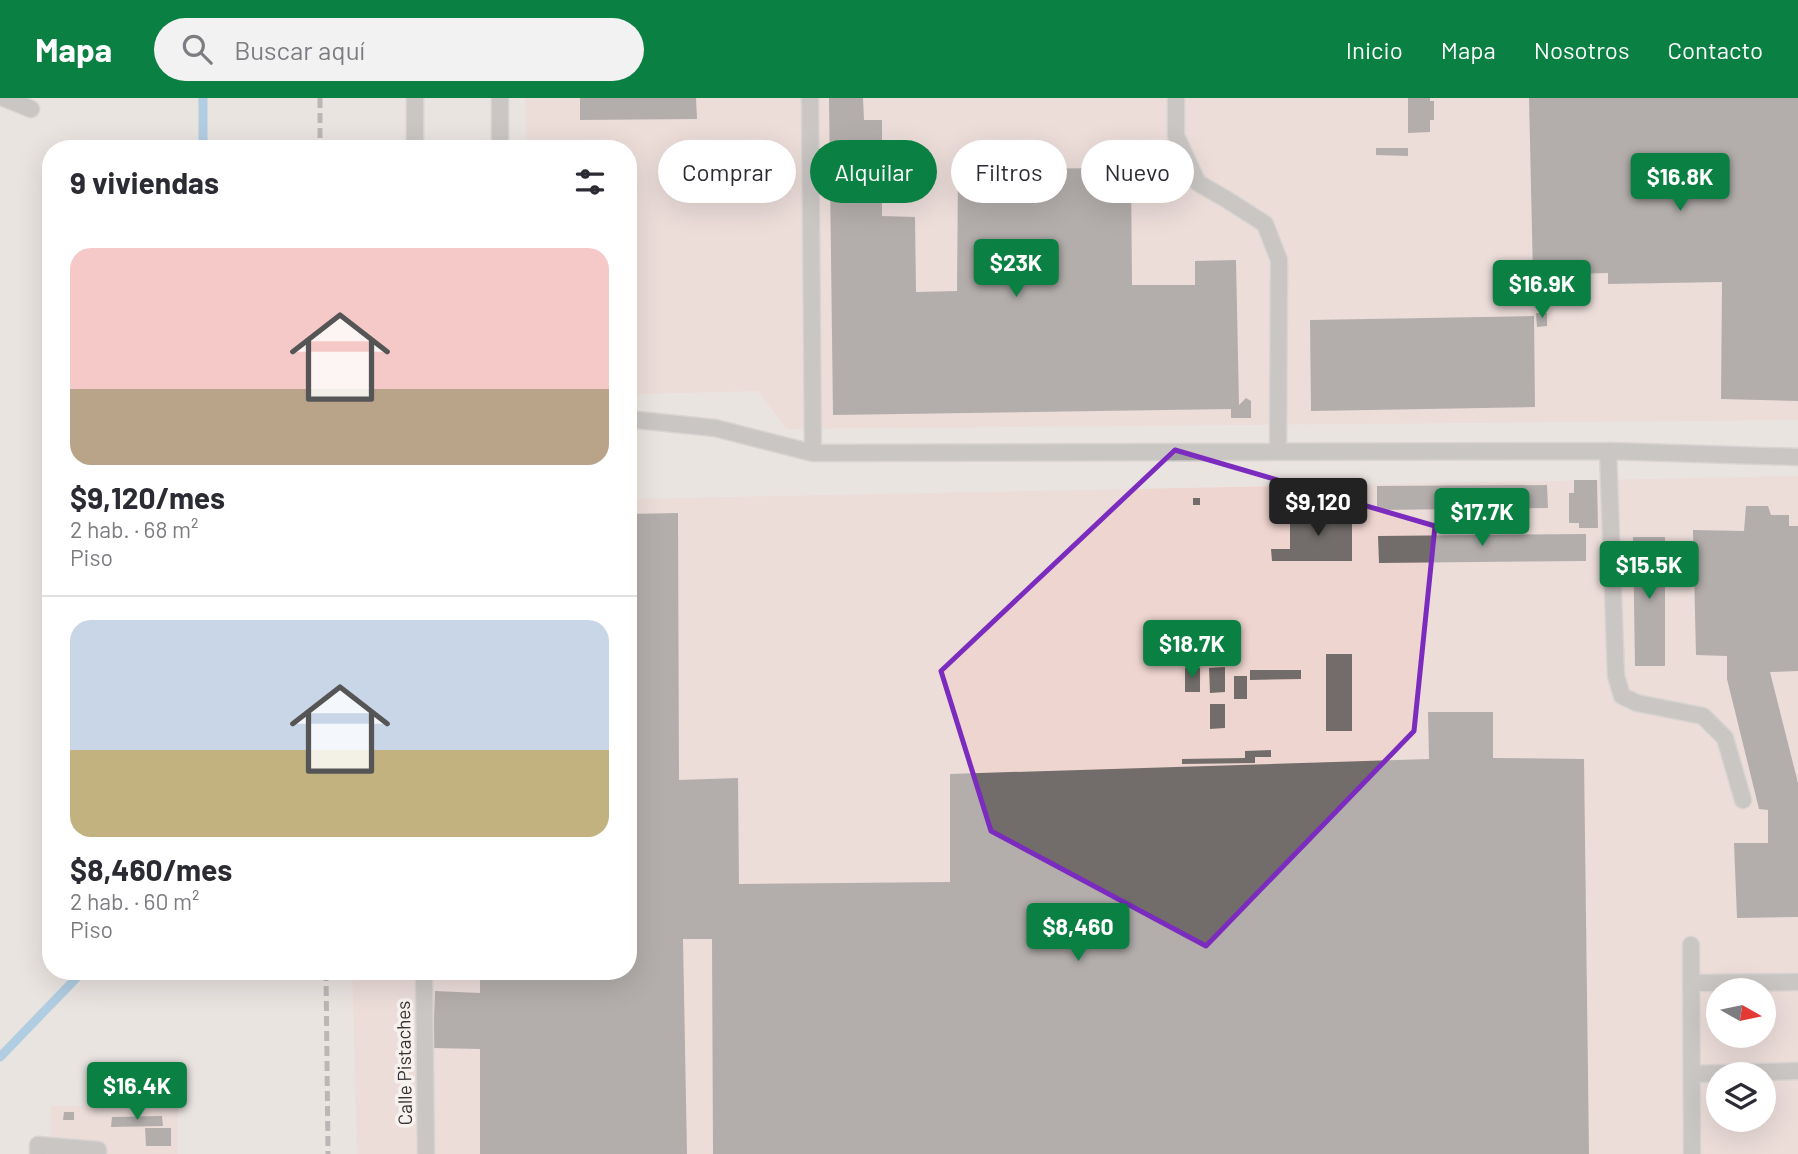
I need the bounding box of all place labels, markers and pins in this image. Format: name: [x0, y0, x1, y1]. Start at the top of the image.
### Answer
pin: $16.8K: [1623, 153, 1737, 213]
pin: $23K: [975, 240, 1057, 299]
pin: $16.9K: [1485, 260, 1599, 320]
pin: $9,120: [1261, 478, 1375, 538]
pin: $17.7K: [1425, 489, 1539, 548]
pin: $15.5K: [1592, 542, 1706, 601]
pin: $18.7K: [1135, 620, 1249, 680]
pin: $8,460: [1021, 904, 1135, 963]
pin: $16.4K: [80, 1062, 194, 1122]

